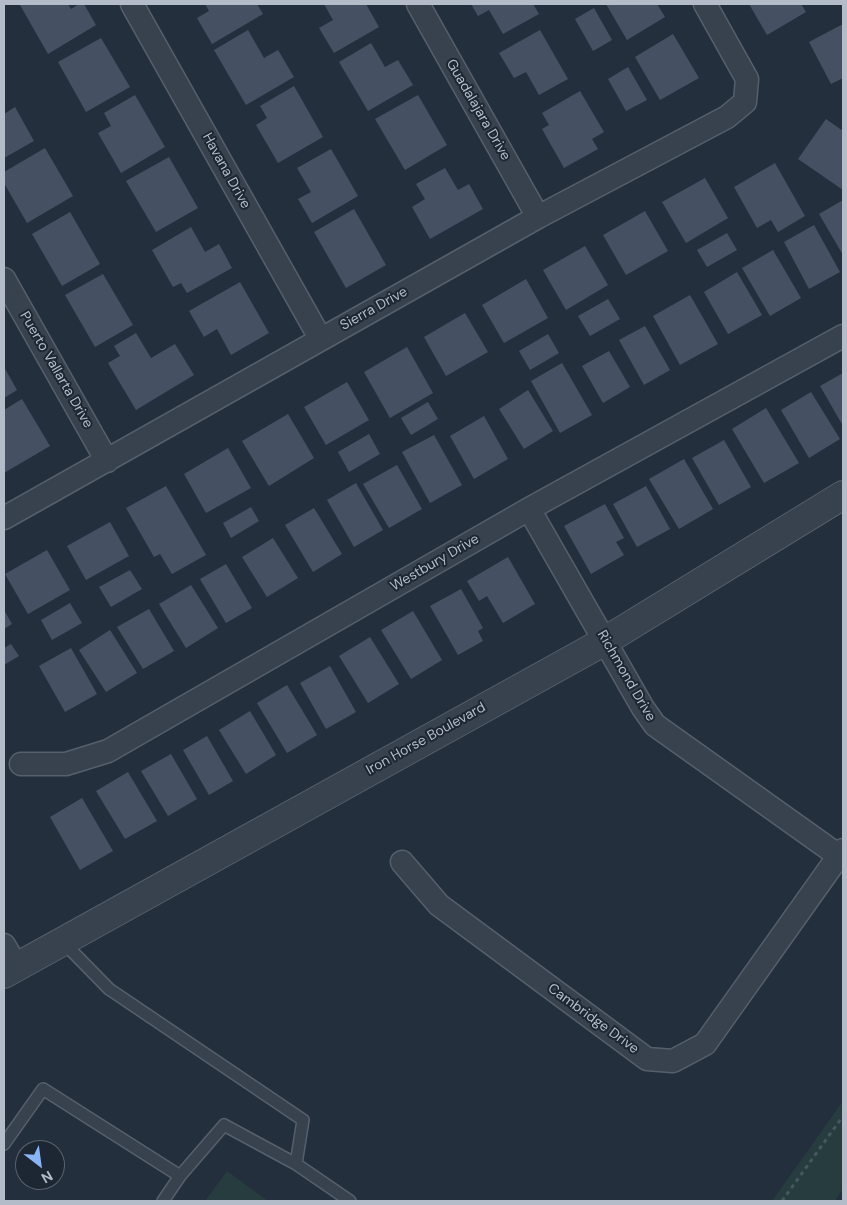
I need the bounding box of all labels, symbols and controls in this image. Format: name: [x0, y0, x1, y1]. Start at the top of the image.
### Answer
street label: Guadalajara Drive: [442, 56, 514, 164]
street label: Havana Drive: [198, 130, 254, 212]
street label: Sierra Drive: [337, 284, 411, 334]
street label: Puerto Vallarta Drive: [16, 309, 96, 431]
street label: Westbury Drive: [388, 531, 482, 595]
street label: Richmond Drive: [593, 628, 659, 724]
street label: Iron Horse Boulevard: [363, 699, 489, 779]
street label: Cambridge Drive: [544, 980, 642, 1058]
north arrow: [15, 1140, 65, 1190]
text: N: [38, 1167, 56, 1187]

